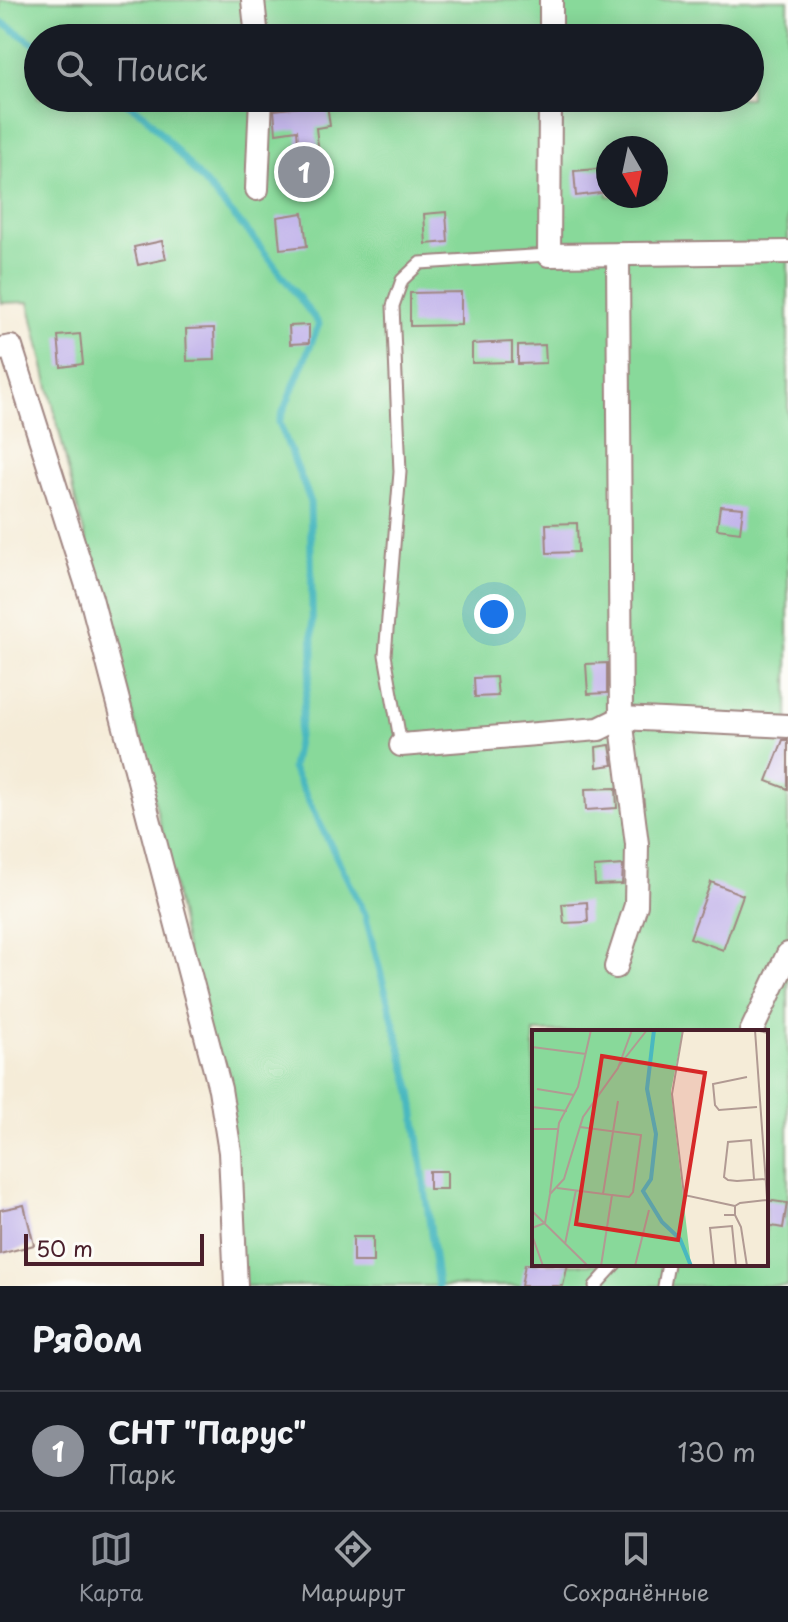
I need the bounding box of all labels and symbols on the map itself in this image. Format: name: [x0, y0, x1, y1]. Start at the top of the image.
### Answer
north arrow: [596, 136, 668, 208]
pin: 1: [278, 142, 330, 202]
your location: [474, 594, 514, 634]
inset map: [532, 1030, 768, 1266]
scale bar: [24, 1230, 204, 1266]

